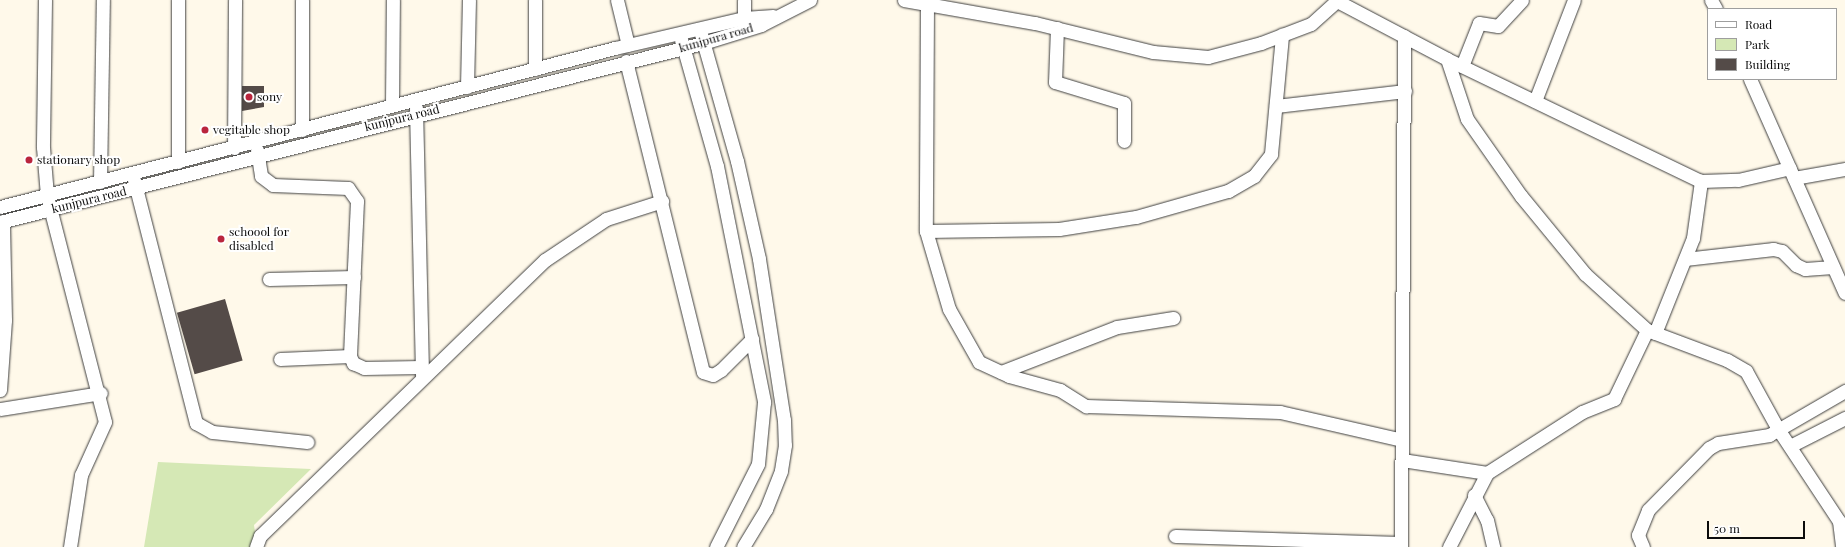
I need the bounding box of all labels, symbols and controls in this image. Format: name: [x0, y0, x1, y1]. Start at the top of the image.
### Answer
legend: [1707, 8, 1837, 80]
text: Road: [1745, 16, 1772, 32]
street label: kunjpura road: [677, 20, 755, 56]
text: Park: [1745, 36, 1770, 52]
text: Building: [1745, 56, 1790, 72]
place label: sony: [257, 90, 282, 104]
marker: sony: [244, 92, 254, 102]
street label: kunjpura road: [363, 102, 441, 134]
place label: vegitable shop: [213, 123, 290, 137]
marker: vegitable shop: [200, 125, 210, 135]
place label: stationary shop: [37, 153, 120, 167]
marker: stationary shop: [24, 155, 34, 165]
street label: kunjpura road: [50, 184, 128, 216]
place label: schoool for disabled: [229, 225, 289, 253]
marker: schoool for disabled: [216, 234, 226, 244]
scale bar: [1709, 513, 1807, 539]
text: 50 m: [1714, 520, 1740, 536]

